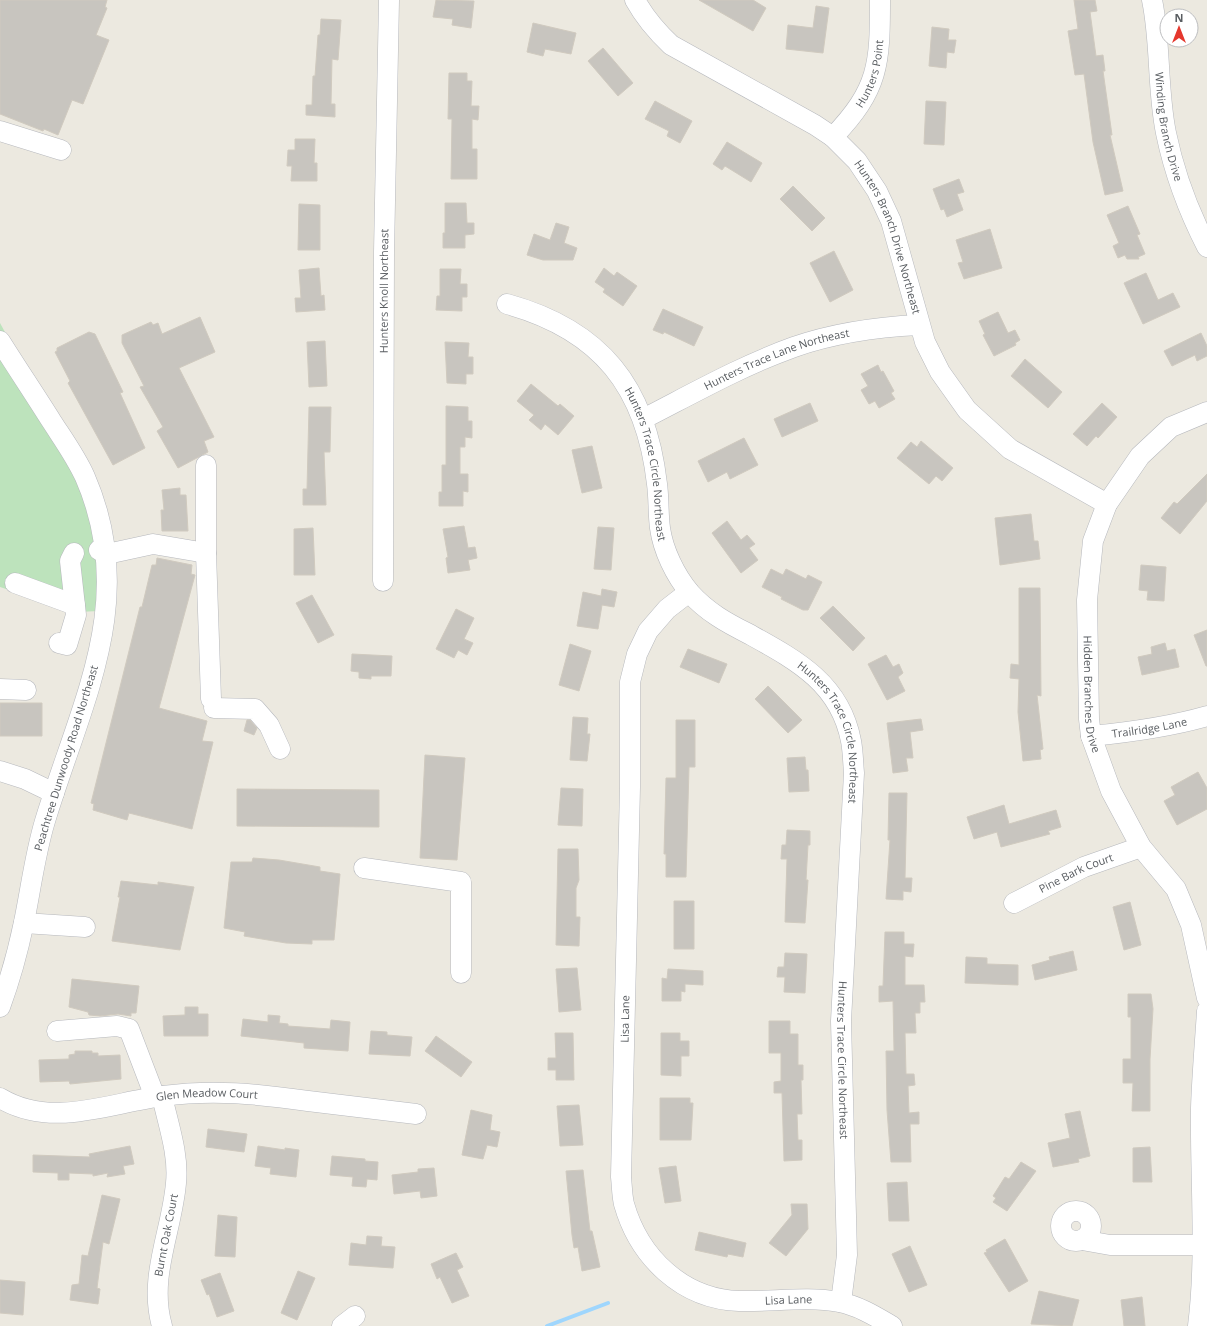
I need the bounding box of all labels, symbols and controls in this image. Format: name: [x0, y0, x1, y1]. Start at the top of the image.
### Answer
north arrow: [1159, 8, 1199, 48]
text: N: [1175, 10, 1183, 25]
street label: Hunters Point: [852, 39, 886, 110]
street label: Winding Branch Drive: [1152, 72, 1187, 183]
street label: Hunters Branch Drive Northeast: [851, 157, 925, 316]
street label: Hunters Knoll Northeast: [376, 229, 391, 353]
street label: Hunters Trace Lane Northeast: [701, 325, 850, 393]
street label: Hunters Trace Circle Northeast: [622, 384, 670, 543]
street label: Hidden Branches Drive: [1081, 635, 1104, 755]
street label: Hunters Trace Circle Northeast: [795, 657, 862, 804]
street label: Peachtree Dunwoody Road Northeast: [30, 663, 101, 853]
street label: Trailridge Lane: [1111, 714, 1188, 741]
street label: Pine Bark Court: [1036, 849, 1115, 896]
street label: Hunters Trace Circle Northeast: [834, 981, 852, 1139]
street label: Lisa Lane: [617, 995, 632, 1043]
street label: Glen Meadow Court: [155, 1085, 258, 1104]
street label: Burnt Oak Court: [150, 1192, 181, 1278]
street label: Lisa Lane: [764, 1291, 812, 1308]

